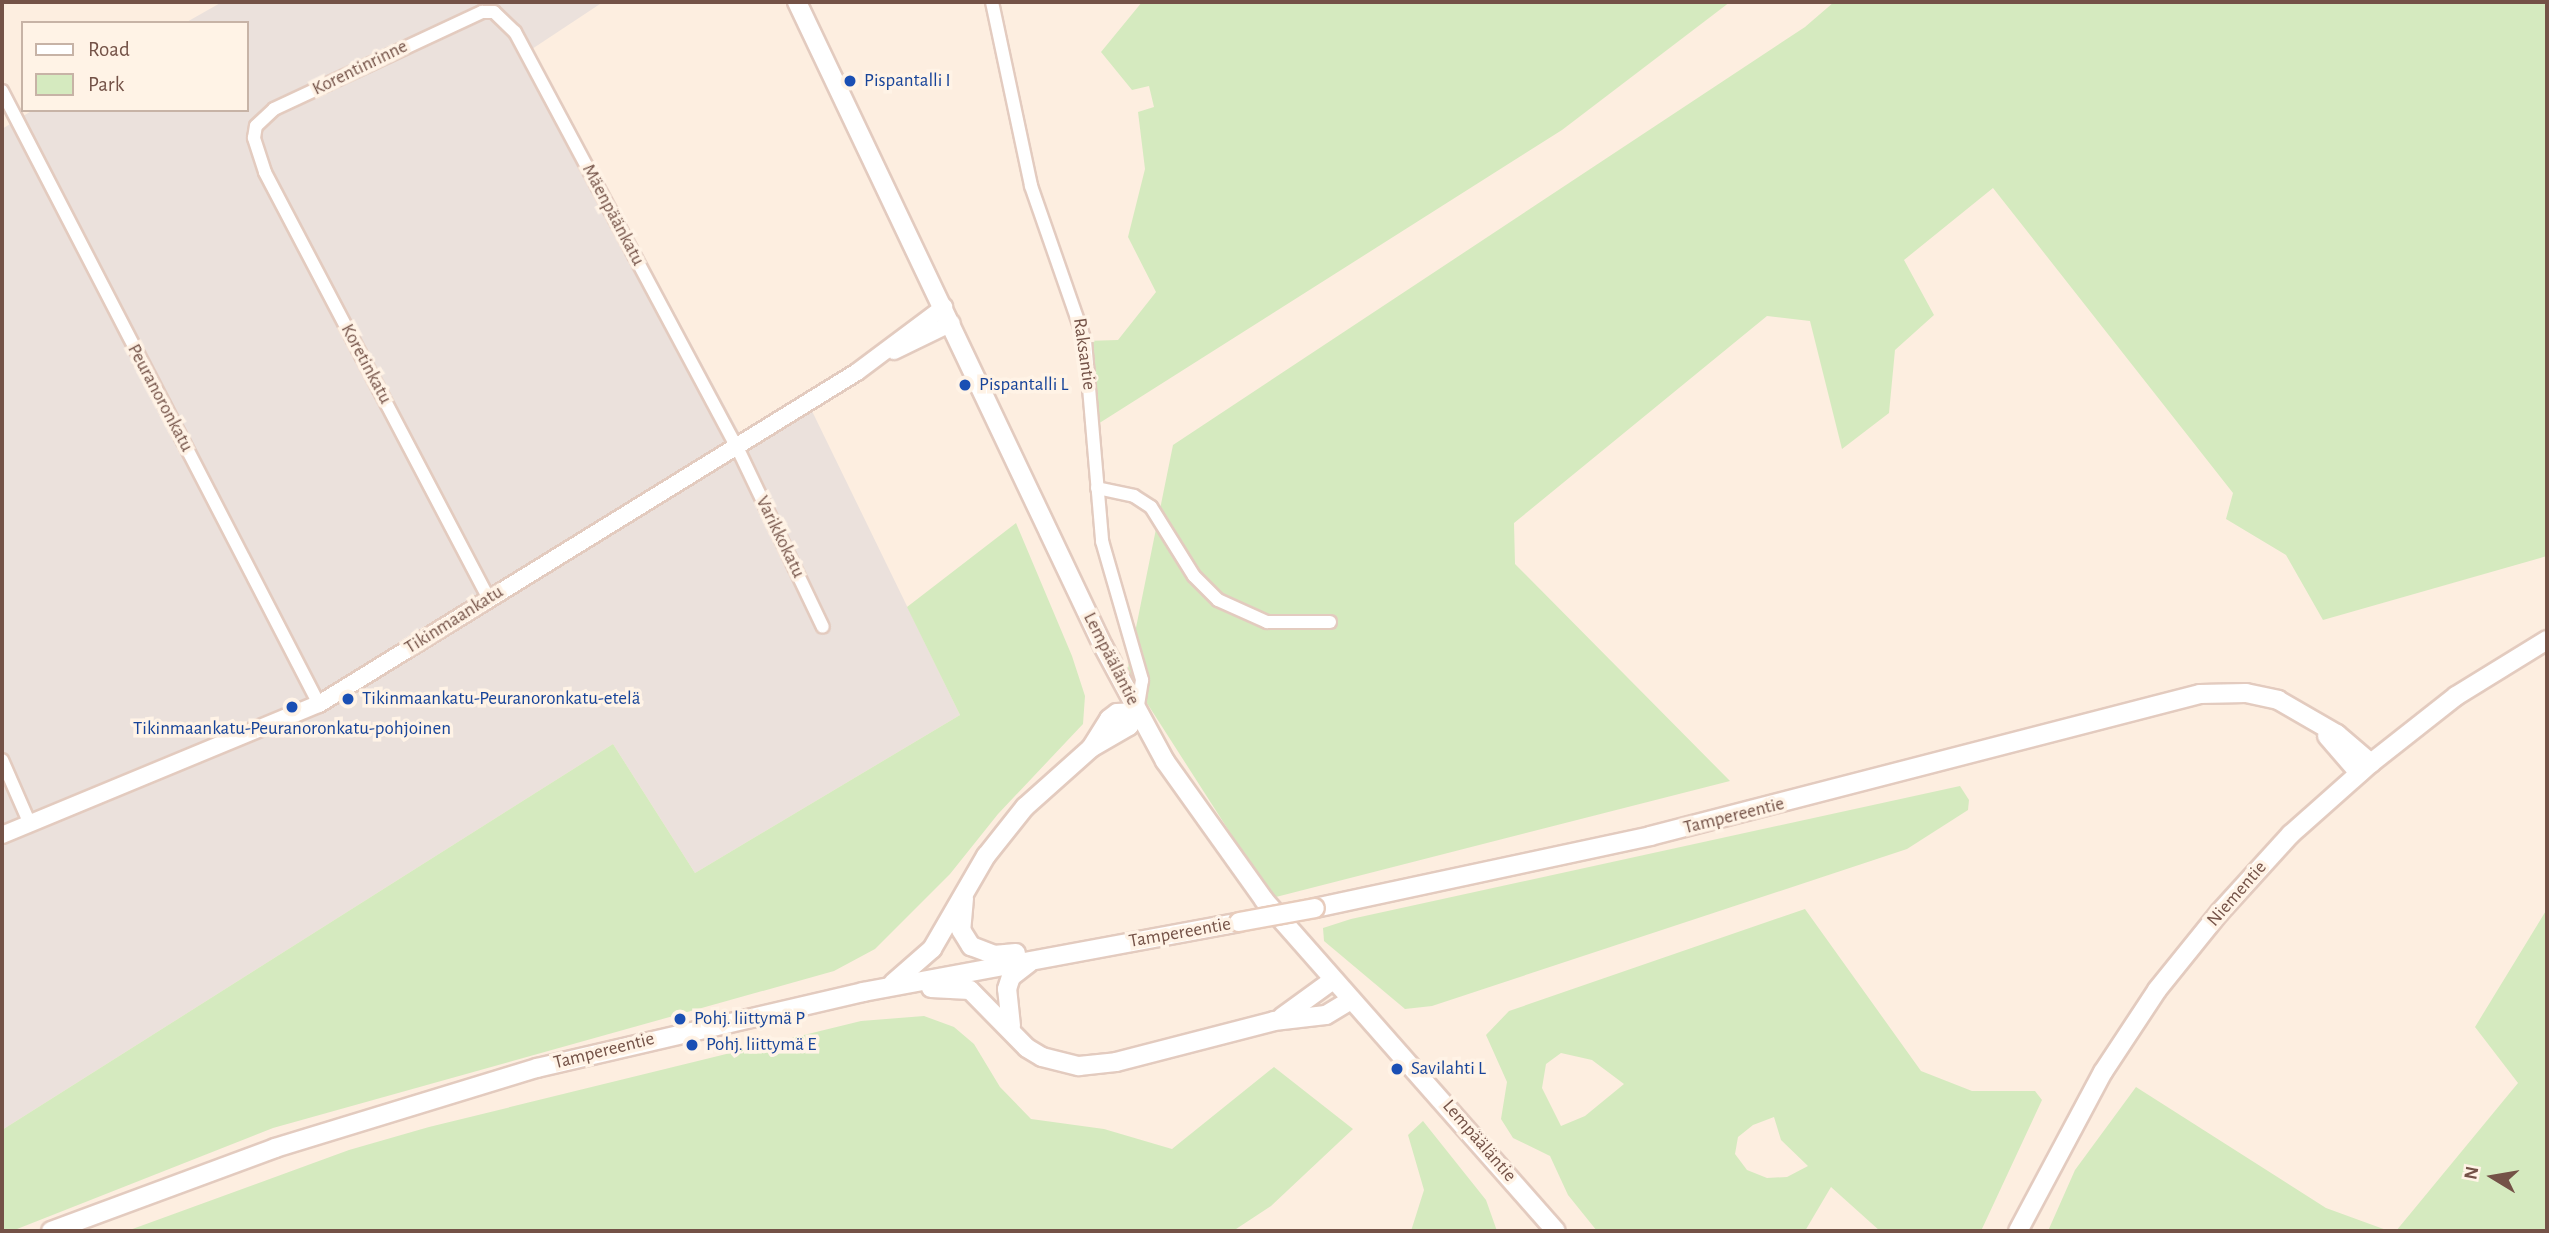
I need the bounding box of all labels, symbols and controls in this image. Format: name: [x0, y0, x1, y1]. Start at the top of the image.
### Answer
legend: [21, 21, 248, 112]
street label: Korentinrinne: [309, 35, 411, 101]
text: Road: [88, 39, 130, 60]
place label: Pispantalli I: [864, 70, 951, 92]
marker: Pispantalli I: [842, 73, 858, 89]
text: Park: [88, 74, 124, 95]
street label: Mäenpäänkatu: [577, 160, 649, 270]
street label: Raksantie: [1068, 317, 1100, 391]
street label: Koretinkatu: [335, 320, 397, 408]
street label: Peuranoronkatu: [122, 340, 198, 456]
place label: Pispantalli L: [979, 374, 1068, 396]
marker: Pispantalli L: [957, 377, 973, 393]
street label: Varikkokatu: [750, 492, 810, 582]
street label: Tikinmaankatu: [400, 581, 508, 659]
street label: Lempääläntie: [1078, 609, 1144, 709]
place label: Tikinmaankatu-Peuranoronkatu-etelä: [362, 688, 641, 710]
marker: Tikinmaankatu-Peuranoronkatu-etelä: [340, 691, 356, 707]
marker: Tikinmaankatu-Peuranoronkatu-pohjoinen: [284, 699, 300, 715]
place label: Tikinmaankatu-Peuranoronkatu-pohjoinen: [133, 718, 451, 740]
street label: Tampereentie: [1681, 792, 1787, 840]
street label: Niementie: [2202, 857, 2272, 931]
street label: Tampereentie: [1127, 913, 1233, 953]
place label: Pohj. liittymä P: [694, 1008, 805, 1030]
marker: Pohj. liittymä P: [672, 1011, 688, 1027]
street label: Tampereentie: [551, 1027, 657, 1075]
place label: Pohj. liittymä E: [706, 1034, 816, 1056]
marker: Pohj. liittymä E: [684, 1037, 700, 1053]
place label: Savilahti L: [1411, 1058, 1486, 1080]
marker: Savilahti L: [1389, 1061, 1405, 1077]
street label: Lempääläntie: [1437, 1095, 1521, 1187]
north arrow: [2458, 1142, 2528, 1212]
text: N: [2461, 1165, 2482, 1181]

